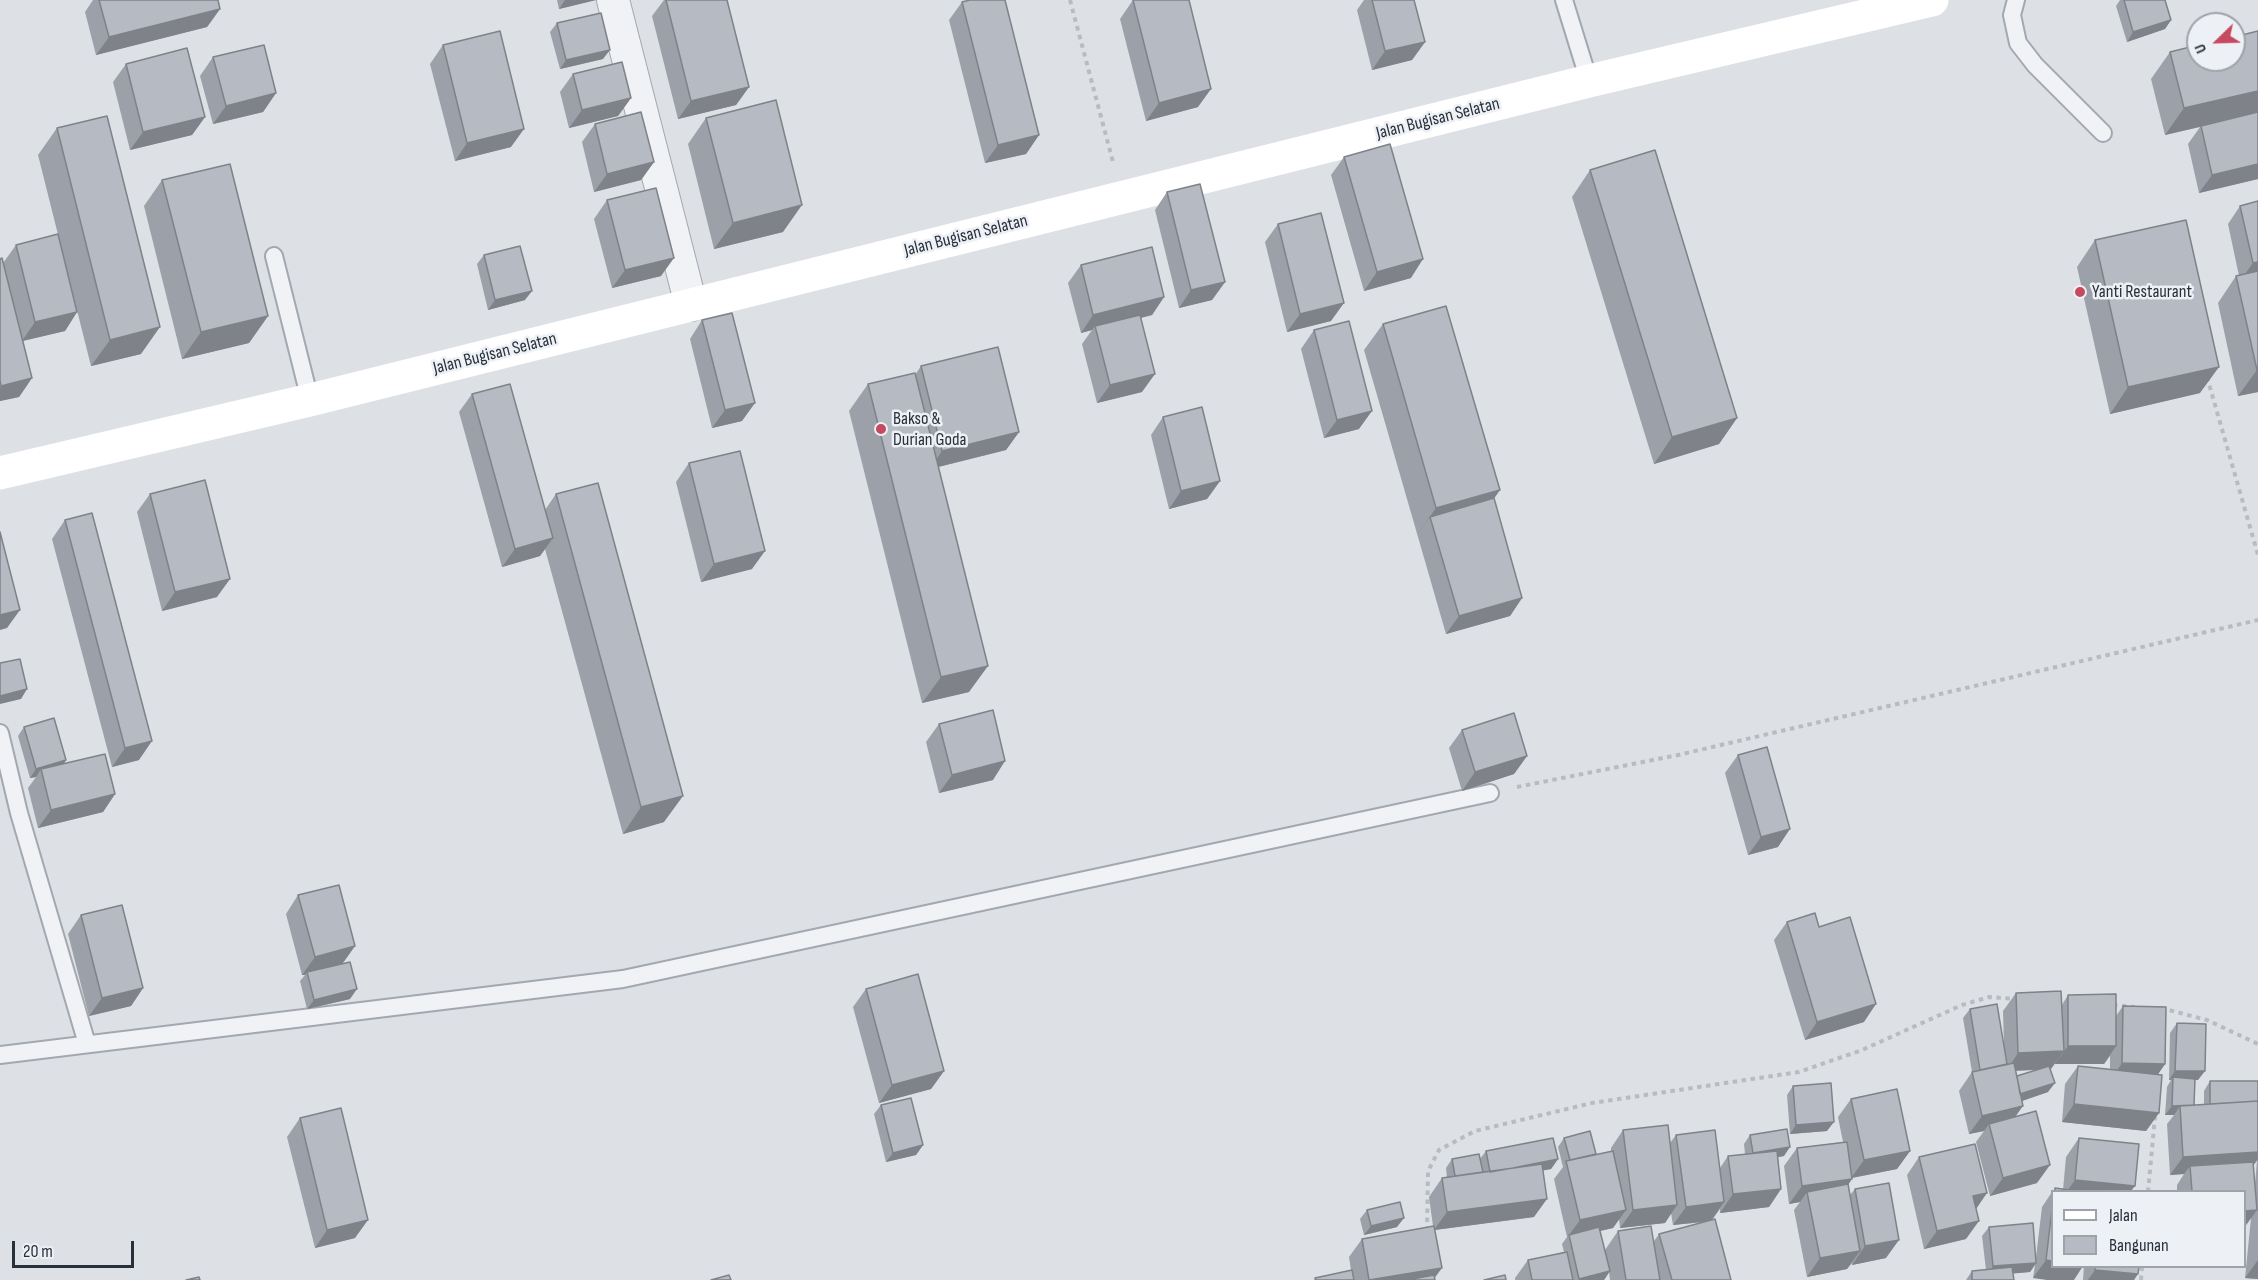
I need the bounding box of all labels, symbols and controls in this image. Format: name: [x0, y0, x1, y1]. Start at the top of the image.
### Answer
north arrow: [2186, 12, 2246, 72]
text: U: [2190, 41, 2211, 56]
street label: Jalan Bugisan Selatan: [1374, 93, 1502, 145]
street label: Jalan Bugisan Selatan: [902, 210, 1030, 262]
place label: Yanti Restaurant: [2092, 281, 2192, 303]
marker: Yanti Restaurant: [2073, 285, 2087, 299]
street label: Jalan Bugisan Selatan: [431, 328, 559, 380]
place label: Bakso & Durian Goda: [893, 408, 966, 450]
marker: Bakso & Durian Goda: [874, 422, 888, 436]
legend: [2051, 1190, 2246, 1268]
text: Jalan: [2109, 1205, 2138, 1226]
scale bar: [15, 1229, 136, 1267]
text: Bangunan: [2109, 1235, 2169, 1256]
text: 20 m: [23, 1241, 53, 1262]

